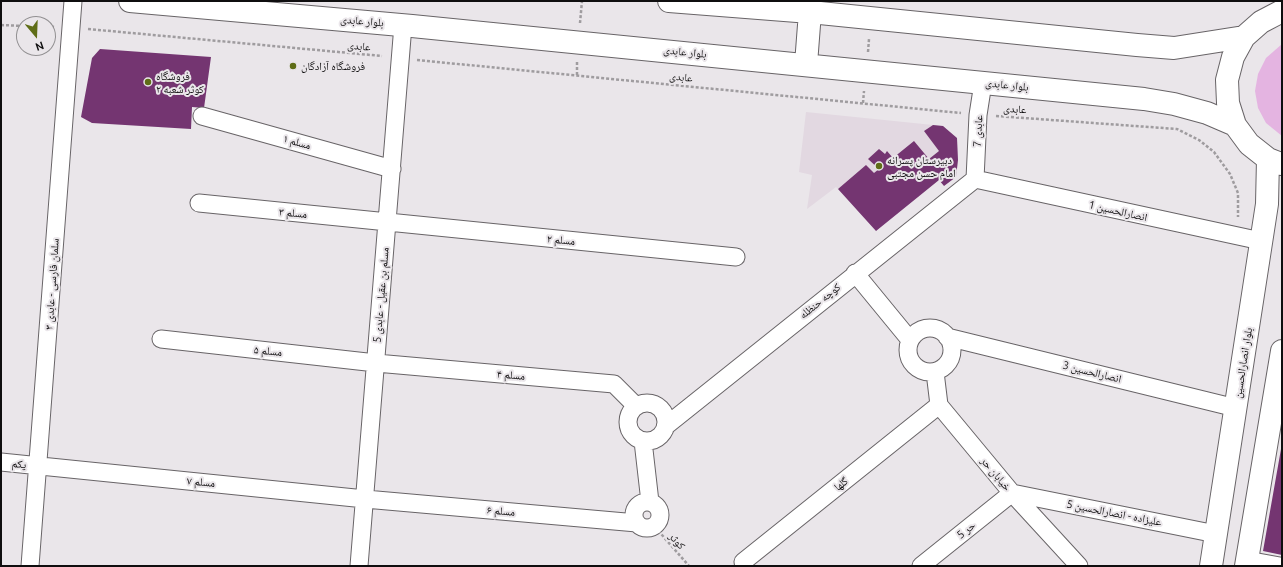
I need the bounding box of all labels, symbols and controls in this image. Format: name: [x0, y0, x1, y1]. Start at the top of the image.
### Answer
street label: بلوار عابدی: [340, 13, 384, 29]
north arrow: [16, 16, 56, 56]
street label: عابدی: [347, 38, 371, 54]
text: N: [34, 39, 45, 53]
street label: بلوار عابدی: [663, 43, 707, 61]
place label: فروشگاه آزادگان: [301, 59, 365, 73]
marker: فروشگاه آزادگان: [288, 61, 298, 71]
place label: فروشگاه کوثر شعبه ۲: [156, 69, 204, 95]
street label: عابدی: [669, 69, 693, 85]
street label: بلوار عابدی: [985, 76, 1029, 94]
marker: فروشگاه کوثر شعبه ۲: [143, 77, 153, 87]
street label: عابدی: [1003, 102, 1027, 116]
street label: عابدی 7: [971, 115, 985, 147]
street label: مسلم ۱: [282, 132, 312, 152]
place label: دبیرستان پسرانه امام حسن مجتبی: [887, 153, 956, 179]
marker: دبیرستان پسرانه امام حسن مجتبی: [874, 161, 884, 171]
street label: انصارالحسین 1: [1087, 198, 1149, 224]
street label: مسلم ۳: [278, 205, 308, 221]
street label: مسلم ۲: [546, 232, 576, 248]
street label: سلمان فارسی - عابدی ۳: [42, 238, 62, 330]
street label: مسلم بن عقیل - عابدی 5: [370, 247, 392, 343]
street label: کوچه حنظله: [797, 280, 843, 322]
street label: بلوار انصارالحسین: [1231, 327, 1255, 399]
street label: مسلم ۵: [253, 343, 283, 359]
street label: انصارالحسین 3: [1061, 358, 1123, 386]
street label: مسلم ۴: [496, 367, 526, 383]
street label: خیابان حر: [978, 454, 1014, 494]
street label: یکم: [11, 457, 27, 471]
street label: مسلم ۷: [186, 474, 216, 490]
street label: گلها: [831, 474, 851, 494]
street label: علیزاده - انصارالحسین 5: [1065, 497, 1163, 529]
street label: مسلم ۶: [486, 503, 516, 519]
street label: حر 5: [954, 519, 978, 541]
street label: کوثر: [666, 530, 688, 552]

